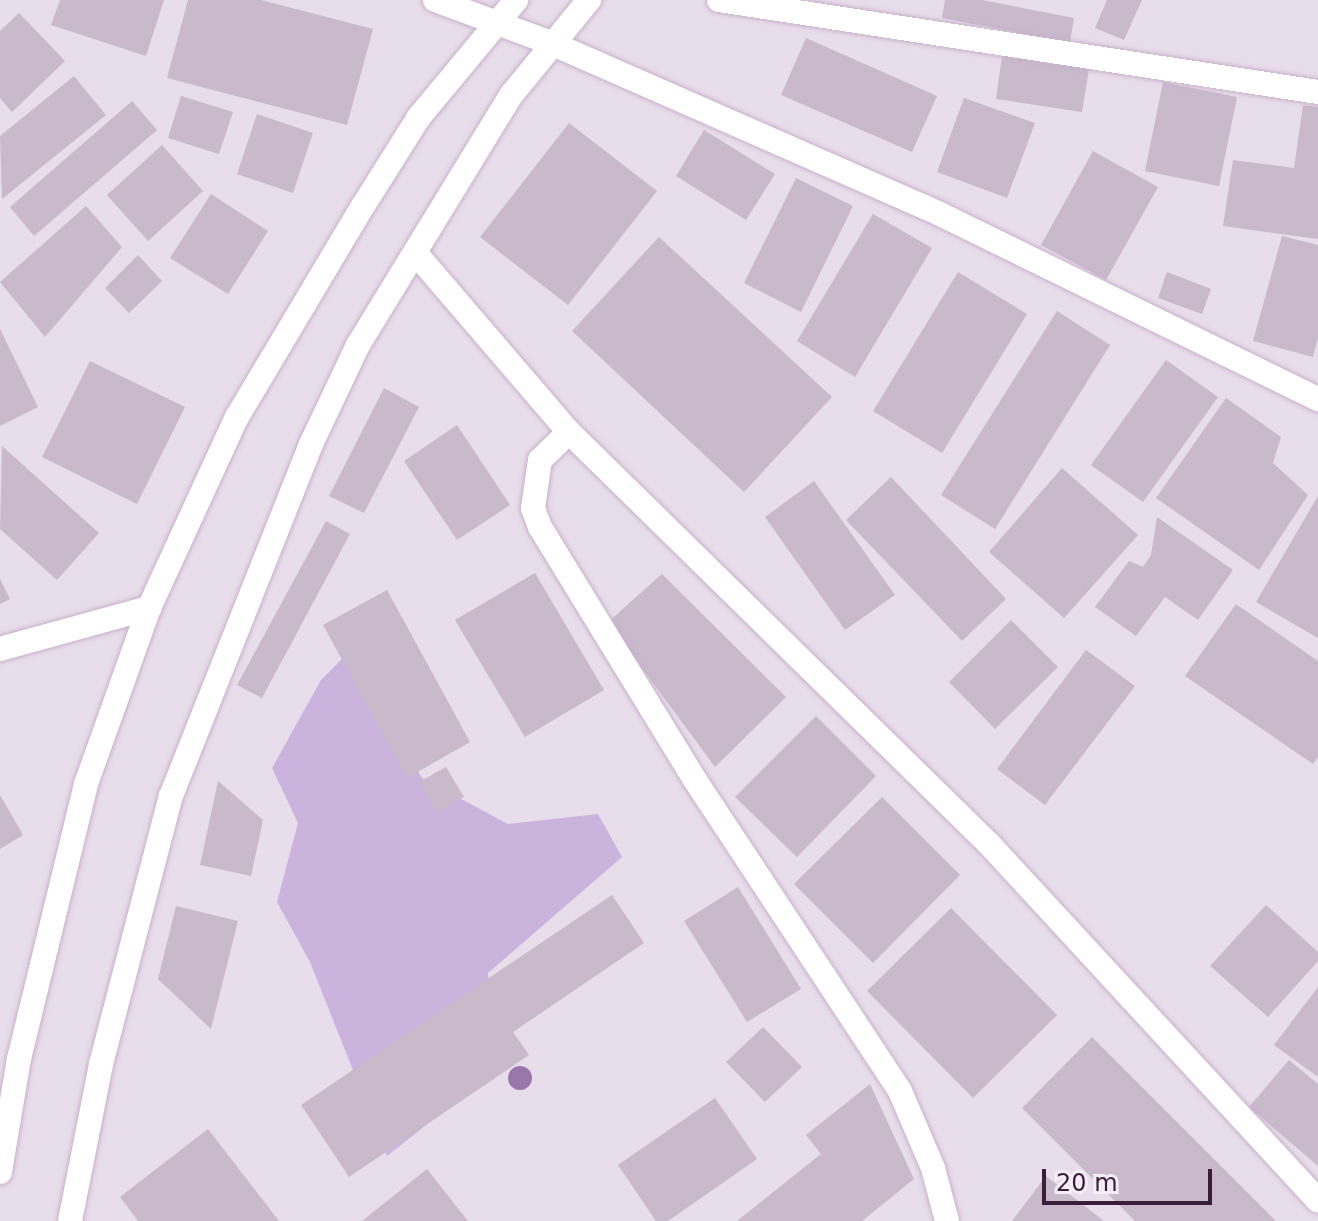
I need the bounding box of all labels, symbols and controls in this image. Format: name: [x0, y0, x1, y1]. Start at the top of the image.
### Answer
scale bar: [1046, 1153, 1216, 1203]
text: 20 m: [1056, 1169, 1118, 1197]

